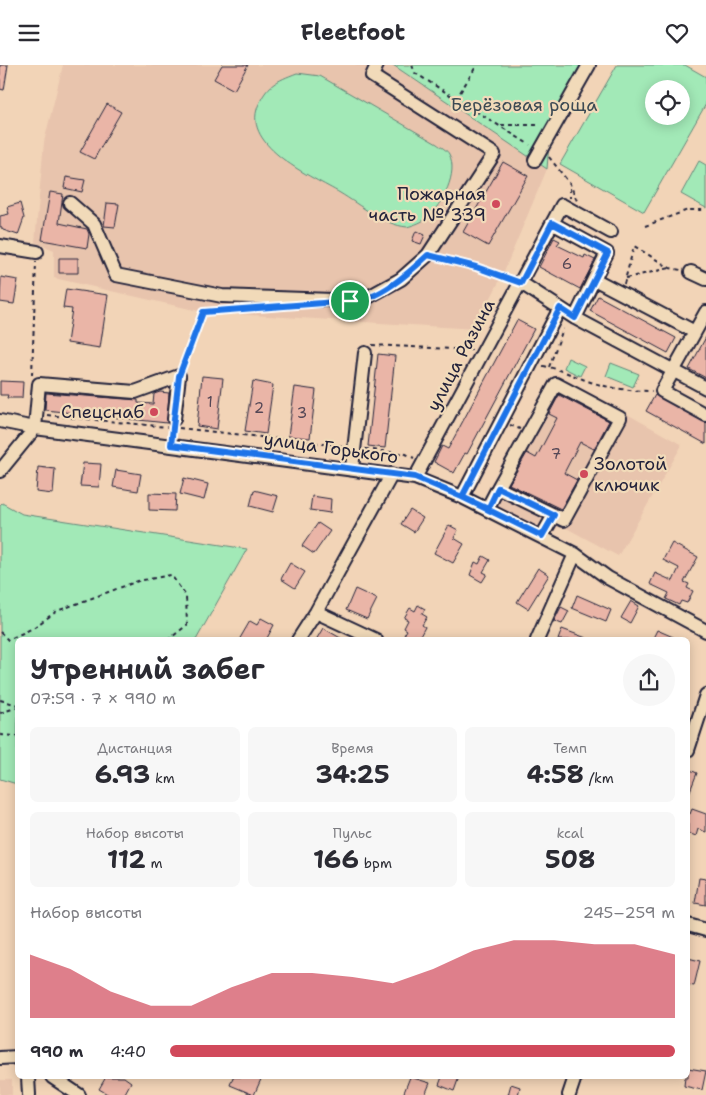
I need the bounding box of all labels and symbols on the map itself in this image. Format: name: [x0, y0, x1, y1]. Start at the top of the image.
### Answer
park label: Берёзовая роща: [451, 93, 597, 117]
place label: Пожарная часть № 339: [369, 182, 486, 227]
marker: Пожарная часть № 339: [490, 198, 502, 210]
house number: 6: [562, 254, 572, 274]
pin: [329, 280, 371, 322]
street label: улица Разина: [421, 295, 501, 415]
house number: 1: [207, 392, 213, 412]
house number: 2: [254, 398, 264, 418]
place label: Спецснаб: [61, 400, 144, 424]
house number: 3: [297, 403, 307, 423]
marker: Спецснаб: [148, 406, 160, 418]
street label: улица Горького: [262, 427, 400, 469]
house number: 7: [551, 444, 561, 464]
place label: Золотой ключик: [594, 452, 667, 497]
marker: Золотой ключик: [578, 468, 590, 480]

